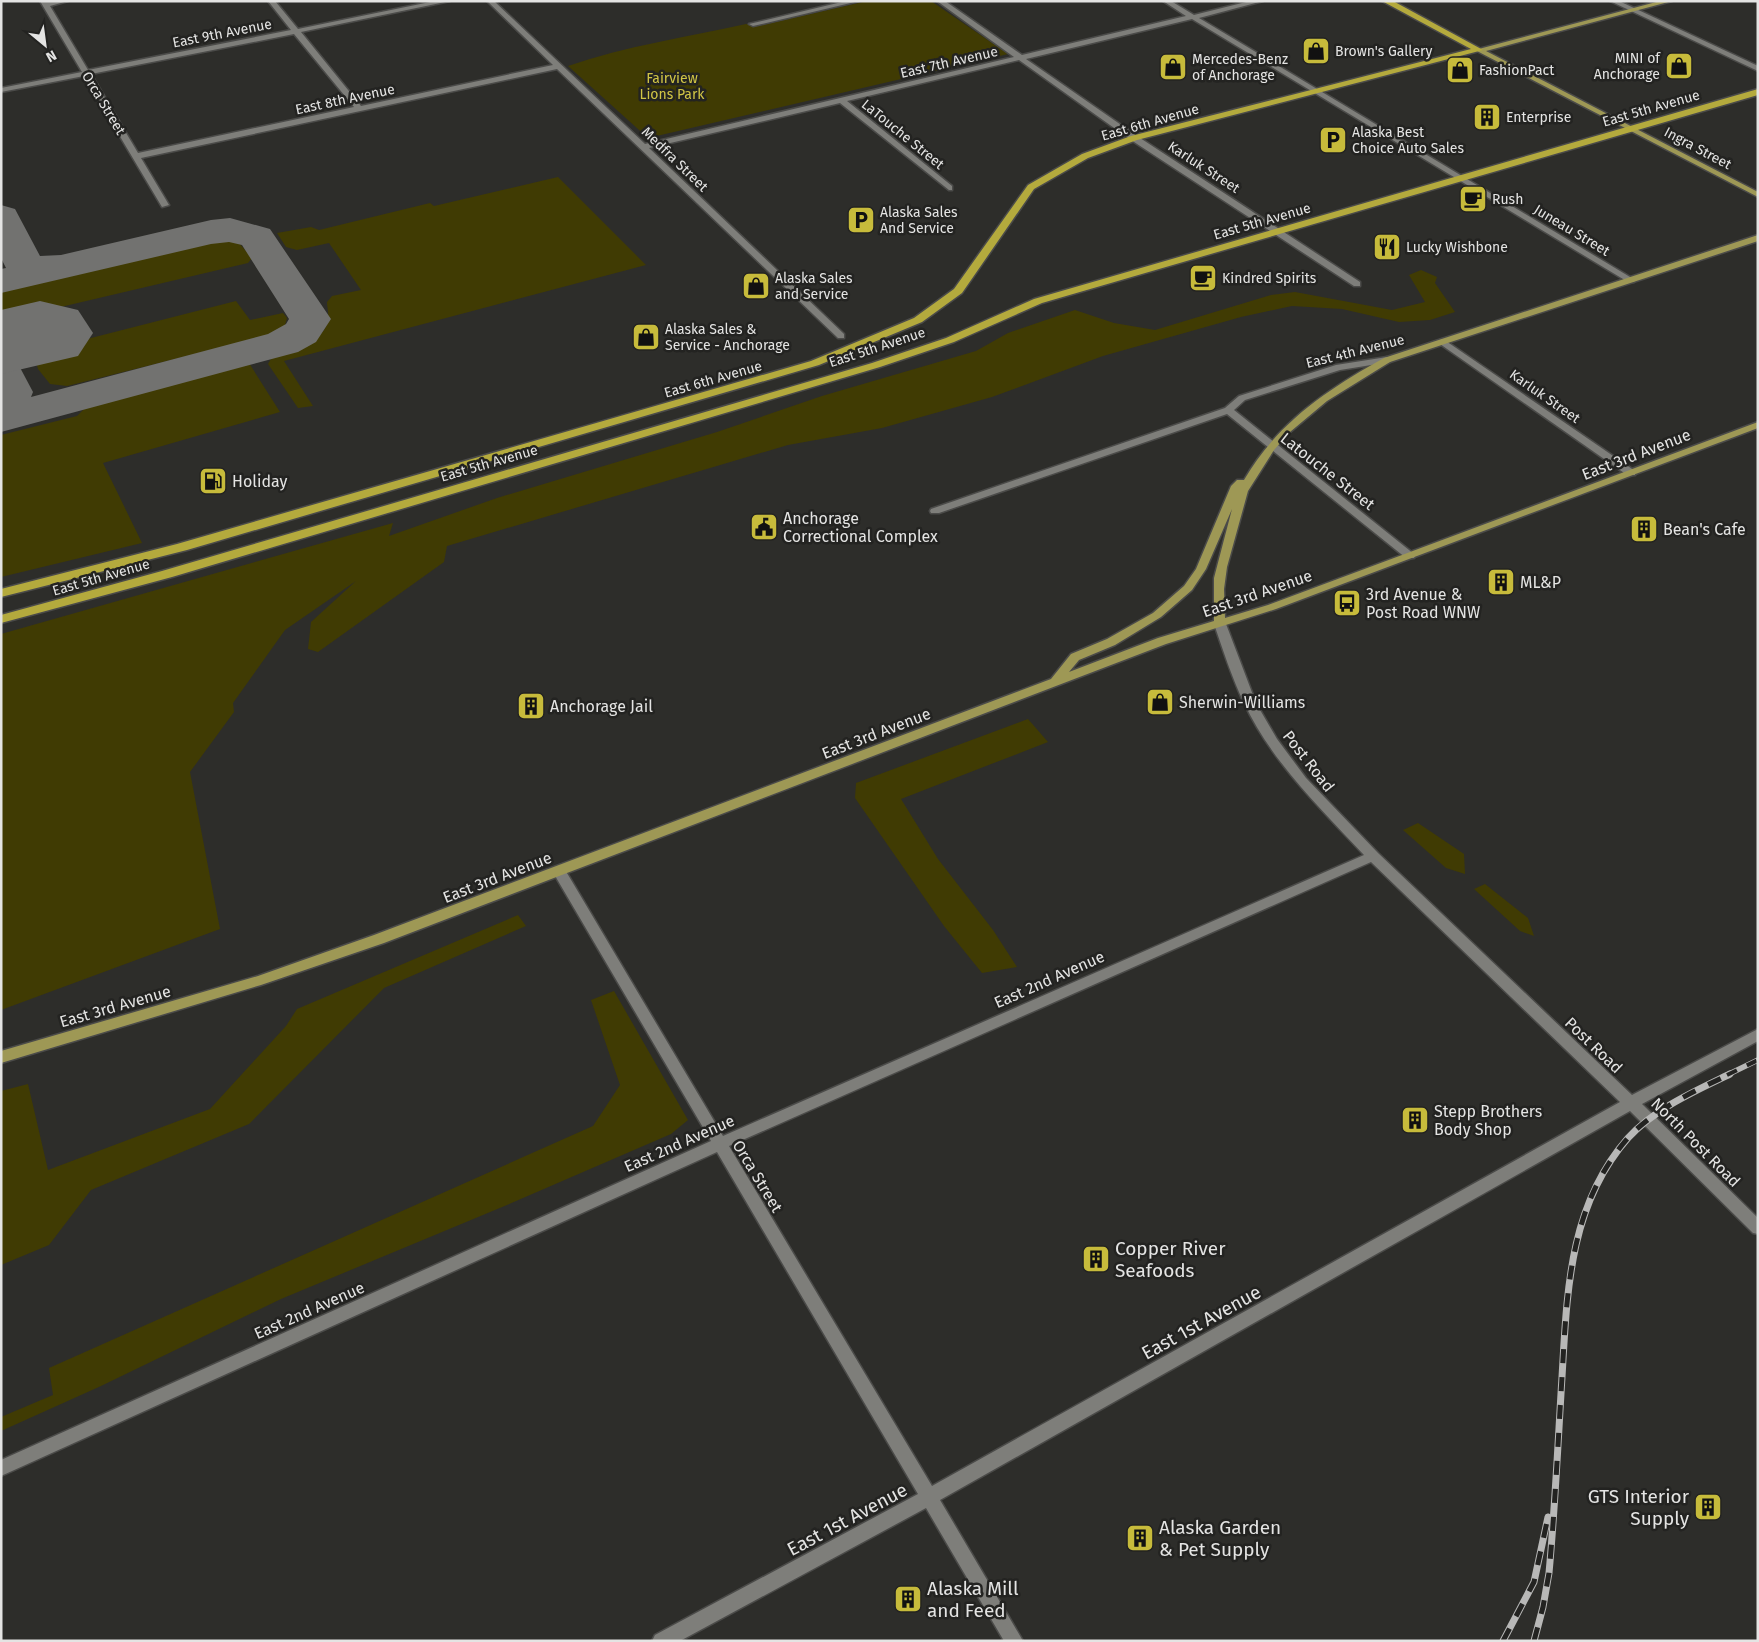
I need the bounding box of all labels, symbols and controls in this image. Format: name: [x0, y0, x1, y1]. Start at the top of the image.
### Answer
street label: East 9th Avenue: [171, 16, 273, 51]
north arrow: [20, 20, 70, 70]
shop icon: Brown's Gallery: [1301, 36, 1331, 66]
street label: East 7th Avenue: [899, 43, 1000, 82]
place label: Brown's Gallery: [1335, 43, 1432, 60]
text: N: [43, 46, 59, 66]
place label: MINI of Anchorage: [1594, 50, 1661, 83]
place label: Mercedes-Benz of Anchorage: [1192, 51, 1288, 84]
shop icon: MINI of Anchorage: [1664, 51, 1694, 81]
shop icon: Mercedes-Benz of Anchorage: [1158, 52, 1188, 82]
shop icon: FashionPact: [1445, 55, 1475, 85]
place label: FashionPact: [1479, 62, 1555, 79]
street label: Orca Street: [78, 69, 130, 139]
park label: Fairview Lions Park: [639, 70, 705, 103]
street label: East 8th Avenue: [294, 81, 396, 118]
street label: East 5th Avenue: [1601, 86, 1702, 130]
street label: LaTouche Street: [858, 96, 948, 174]
street label: East 6th Avenue: [1099, 100, 1201, 145]
building icon: Enterprise: [1472, 102, 1502, 132]
place label: Enterprise: [1506, 109, 1571, 126]
street label: Medfra Street: [638, 123, 712, 196]
place label: Alaska Best Choice Auto Sales: [1352, 124, 1464, 157]
street label: Ingra Street: [1661, 124, 1735, 174]
parking icon: Alaska Best Choice Auto Sales: [1318, 125, 1348, 155]
street label: Karluk Street: [1165, 138, 1244, 197]
cafe icon: Rush: [1458, 184, 1488, 214]
place label: Rush: [1492, 191, 1523, 208]
street label: East 5th Avenue: [1212, 199, 1313, 243]
street label: Juneau Street: [1531, 201, 1614, 260]
place label: Alaska Sales And Service: [880, 204, 958, 237]
parking icon: Alaska Sales And Service: [846, 205, 876, 235]
restaurant icon: Lucky Wishbone: [1372, 232, 1402, 262]
place label: Lucky Wishbone: [1406, 239, 1508, 256]
cafe icon: Kindred Spirits: [1188, 263, 1218, 293]
place label: Alaska Sales and Service: [775, 270, 853, 303]
place label: Kindred Spirits: [1222, 270, 1317, 287]
shop icon: Alaska Sales and Service: [741, 271, 771, 301]
place label: Alaska Sales & Service - Anchorage: [665, 321, 790, 354]
shop icon: Alaska Sales & Service - Anchorage: [631, 322, 661, 352]
street label: East 5th Avenue: [827, 324, 928, 371]
street label: East 4th Avenue: [1304, 331, 1406, 372]
street label: East 6th Avenue: [662, 357, 764, 402]
street label: Karluk Street: [1506, 366, 1584, 428]
street label: East 3rd Avenue: [1579, 425, 1693, 484]
street label: Latouche Street: [1277, 429, 1379, 514]
street label: East 5th Avenue: [439, 441, 540, 485]
fuel station icon: Holiday: [198, 466, 228, 496]
place label: Holiday: [232, 472, 287, 491]
place label: Anchorage Correctional Complex: [783, 509, 938, 546]
public building icon: Anchorage Correctional Complex: [749, 512, 779, 542]
building icon: Bean's Cafe: [1629, 514, 1659, 544]
place label: Bean's Cafe: [1663, 520, 1746, 539]
street label: East 5th Avenue: [51, 555, 152, 599]
street label: East 3rd Avenue: [1200, 566, 1315, 621]
building icon: ML&P: [1486, 567, 1516, 597]
place label: ML&P: [1520, 573, 1561, 592]
place label: 3rd Avenue & Post Road WNW: [1366, 585, 1480, 622]
bus stop icon: 3rd Avenue & Post Road WNW: [1332, 588, 1362, 618]
shop icon: Sherwin-Williams: [1145, 687, 1175, 717]
building icon: Anchorage Jail: [516, 691, 546, 721]
place label: Sherwin-Williams: [1179, 693, 1305, 712]
place label: Anchorage Jail: [550, 697, 653, 716]
street label: East 3rd Avenue: [819, 704, 933, 763]
street label: Post Road: [1279, 727, 1338, 796]
street label: East 3rd Avenue: [440, 848, 554, 907]
street label: East 2nd Avenue: [991, 947, 1107, 1012]
street label: East 3rd Avenue: [57, 981, 173, 1031]
street label: Post Road: [1561, 1013, 1626, 1077]
street label: North Post Road: [1647, 1094, 1744, 1191]
place label: Stepp Brothers Body Shop: [1434, 1102, 1542, 1139]
building icon: Stepp Brothers Body Shop: [1400, 1105, 1430, 1135]
street label: East 2nd Avenue: [621, 1111, 737, 1176]
street label: Orca Street: [729, 1137, 787, 1216]
place label: Copper River Seafoods: [1115, 1237, 1226, 1282]
building icon: Copper River Seafoods: [1081, 1244, 1111, 1274]
street label: East 2nd Avenue: [251, 1278, 367, 1343]
street label: East 1st Avenue: [1138, 1280, 1265, 1365]
street label: East 1st Avenue: [783, 1478, 911, 1561]
place label: GTS Interior Supply: [1588, 1485, 1690, 1530]
building icon: GTS Interior Supply: [1693, 1492, 1723, 1522]
place label: Alaska Garden & Pet Supply: [1159, 1516, 1281, 1561]
building icon: Alaska Garden & Pet Supply: [1125, 1523, 1155, 1553]
place label: Alaska Mill and Feed: [927, 1577, 1019, 1622]
building icon: Alaska Mill and Feed: [893, 1584, 923, 1614]

